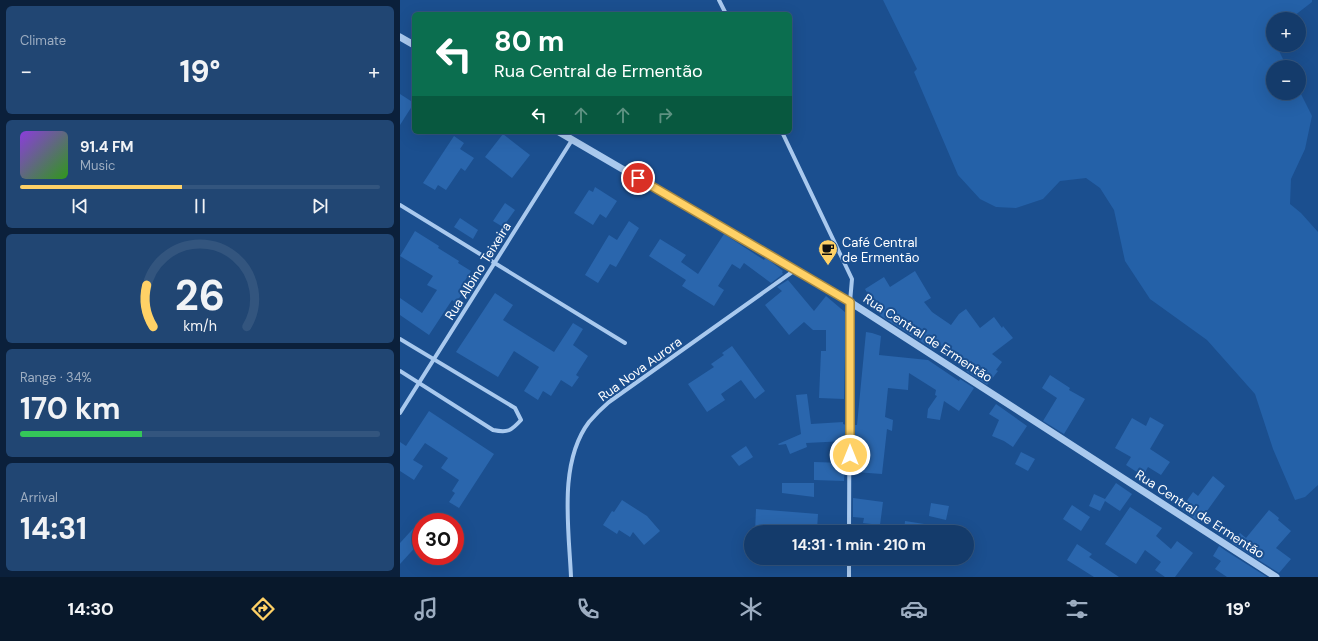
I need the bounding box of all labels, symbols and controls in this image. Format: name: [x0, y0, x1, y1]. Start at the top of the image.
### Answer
map controls: [1266, 12, 1306, 100]
button: +: [1266, 12, 1306, 52]
text: 80 m: [494, 23, 564, 60]
icon: left: [428, 28, 480, 80]
text: Climate: [20, 32, 66, 49]
text: 19°: [180, 52, 220, 91]
text: −: [20, 57, 32, 86]
text: +: [368, 57, 380, 86]
text: Rua Central de Ermentão: [494, 59, 703, 83]
button: −: [1266, 60, 1306, 100]
icon: left: [528, 104, 550, 126]
icon: ahead: [570, 104, 592, 126]
icon: ahead: [612, 104, 634, 126]
icon: right: [654, 104, 676, 126]
text: 91.4 FM: [80, 137, 134, 157]
text: Music: [80, 157, 115, 174]
pin: [621, 161, 655, 195]
icon: arrive: [627, 167, 649, 189]
icon: previous: [69, 195, 91, 217]
icon: pause: [189, 195, 211, 217]
icon: next: [309, 195, 331, 217]
street label: Rua Albino Teixeira: [441, 219, 515, 323]
place label: Café Central de Ermentão: [842, 234, 920, 266]
cafe icon: Café Central de Ermentão: [817, 238, 839, 266]
text: 26: [175, 268, 225, 322]
street label: Rua Central de Ermentão: [860, 290, 996, 386]
text: km/h: [183, 316, 217, 334]
street label: Rua Nova Aurora: [595, 333, 685, 405]
text: Range · 34%: [20, 369, 92, 386]
text: 170 km: [20, 389, 121, 428]
position arrow: [829, 434, 871, 476]
street label: Rua Central de Ermentão: [1132, 466, 1268, 562]
text: Arrival: [20, 489, 58, 506]
text: 14:31: [20, 509, 87, 548]
speed limit sign: 30: [412, 513, 464, 565]
text: 14:31 · 1 min · 210 m: [792, 535, 926, 555]
icon: directions: [249, 595, 277, 623]
icon: music: [412, 595, 440, 623]
icon: phone: [574, 595, 602, 623]
icon: climate: [737, 595, 765, 623]
icon: car: [900, 595, 928, 623]
icon: filters: [1063, 595, 1091, 623]
text: 14:30: [67, 597, 114, 621]
text: 19°: [1226, 597, 1250, 621]

